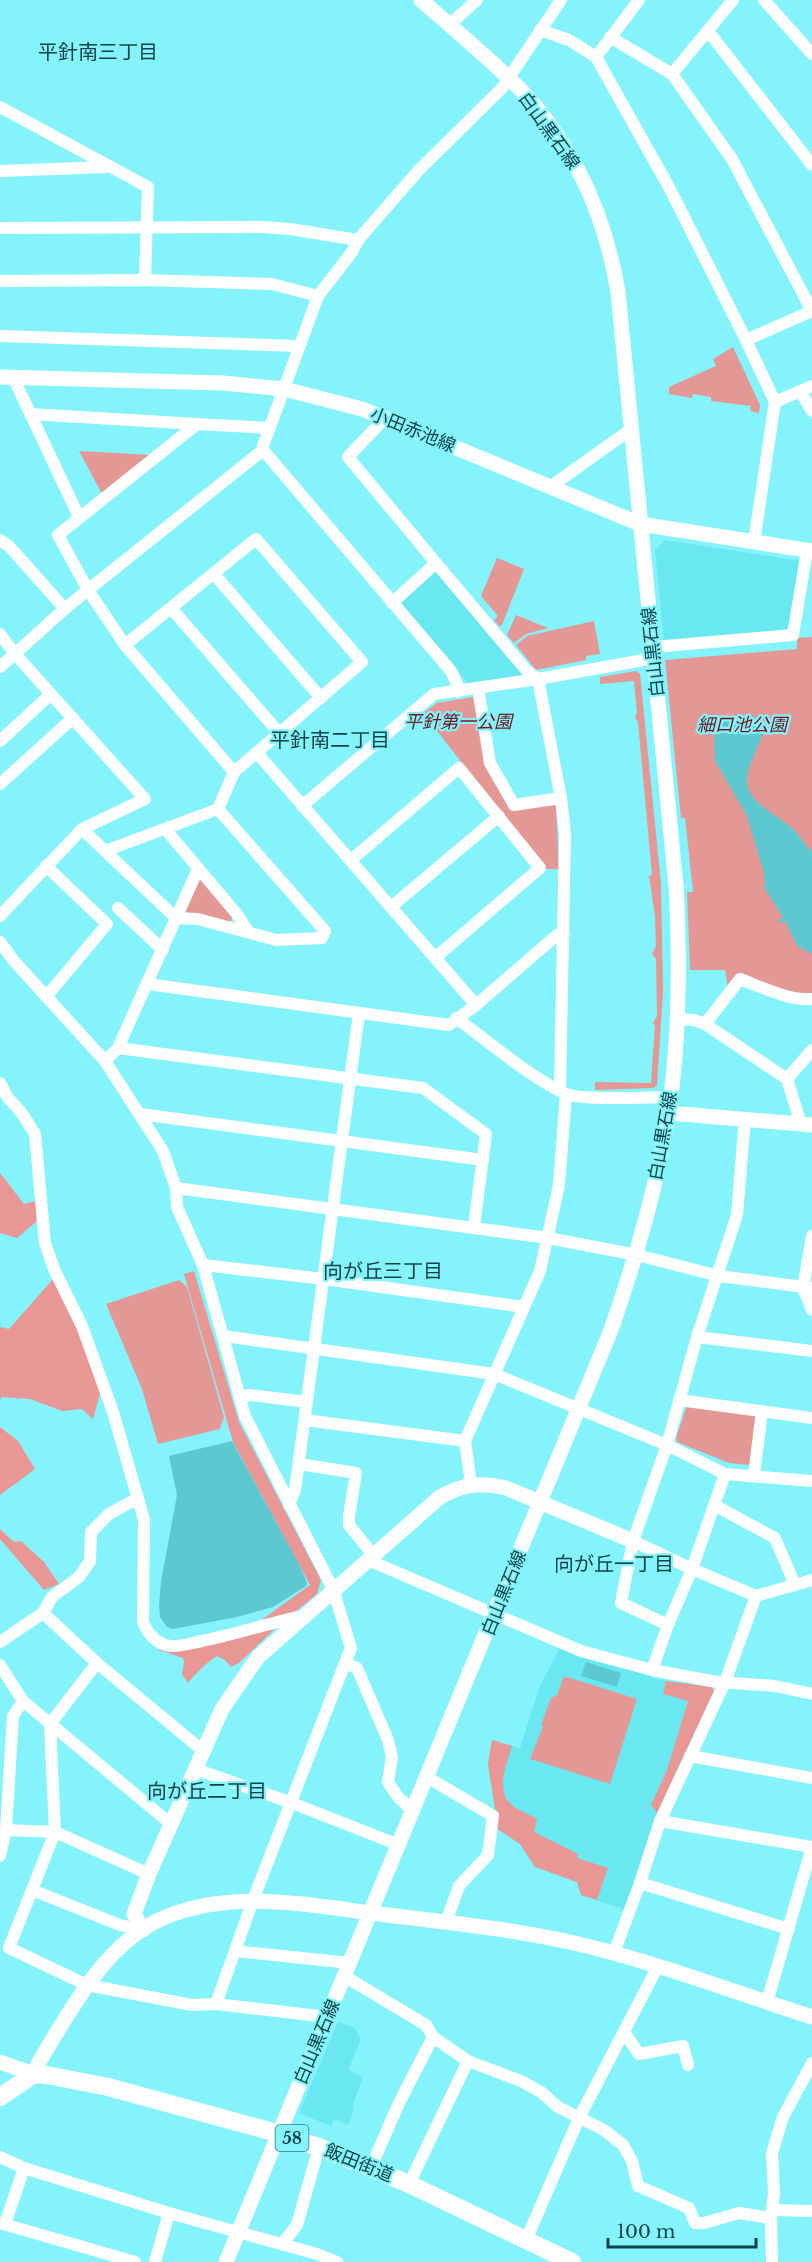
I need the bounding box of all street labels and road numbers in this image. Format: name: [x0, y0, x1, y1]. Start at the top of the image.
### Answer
street label: 白山黒石線: [514, 88, 584, 174]
street label: 小田赤池線: [367, 403, 459, 457]
street label: 白山黒石線: [637, 606, 669, 698]
street label: 白山黒石線: [644, 1090, 682, 1182]
street label: 白山黒石線: [477, 1547, 531, 1639]
street label: 白山黒石線: [289, 1996, 345, 2088]
road number: 58: [276, 2125, 308, 2151]
street label: 飯田街道: [322, 2139, 396, 2187]

